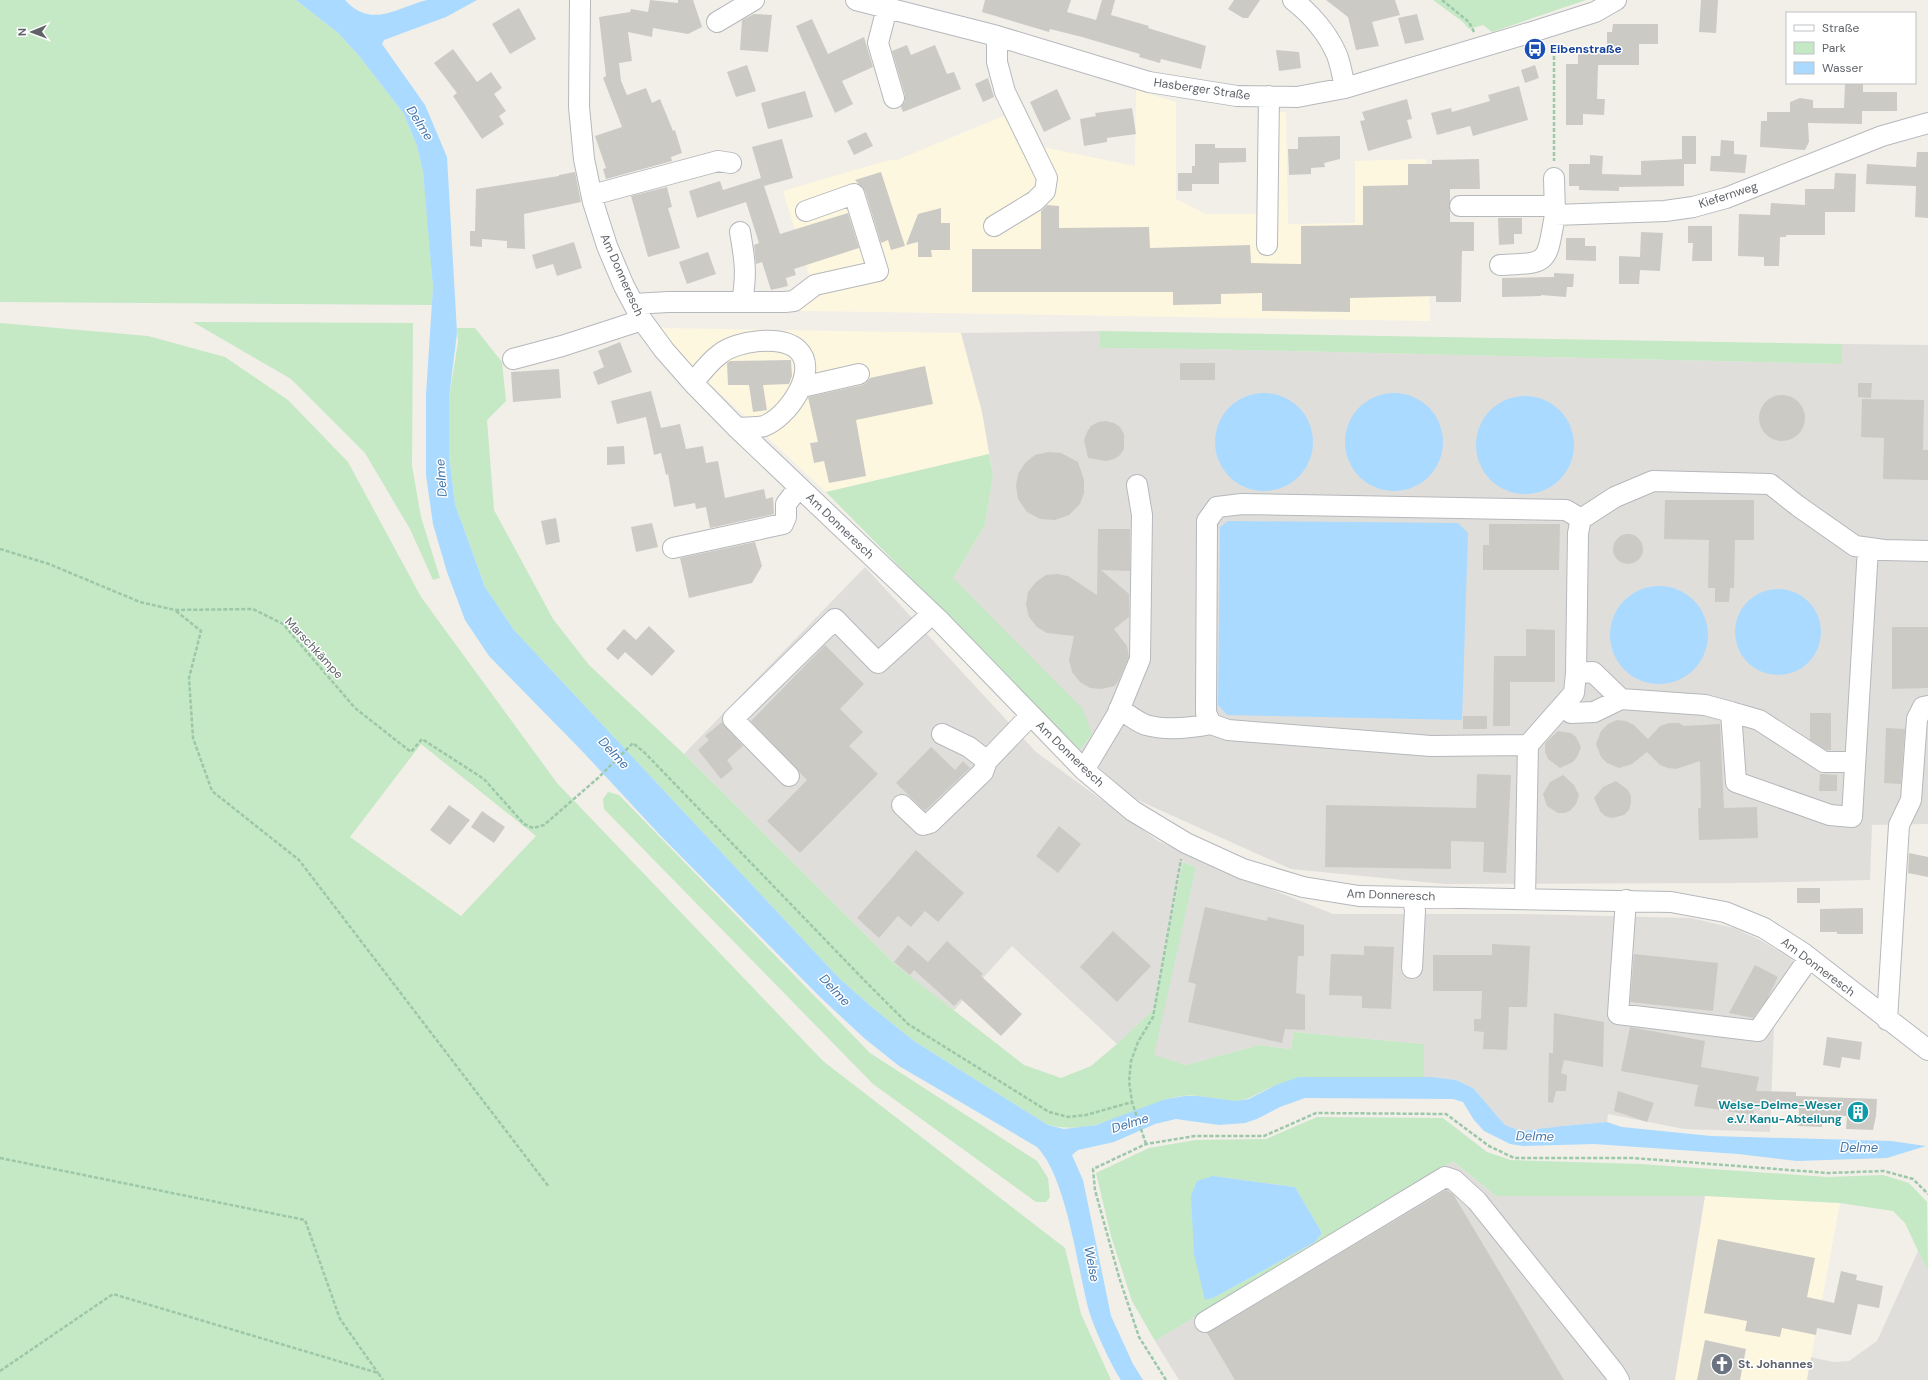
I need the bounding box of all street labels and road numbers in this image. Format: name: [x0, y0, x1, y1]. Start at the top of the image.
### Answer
street label: Hasberger Straße: [1153, 74, 1252, 104]
street label: Kiefernweg: [1696, 178, 1760, 212]
street label: Am Donneresch: [597, 231, 647, 319]
street label: Am Donneresch: [803, 489, 878, 563]
street label: Marschkämpe: [281, 614, 347, 682]
street label: Am Donneresch: [1033, 717, 1108, 791]
street label: Am Donneresch: [1346, 885, 1436, 905]
street label: Am Donneresch: [1778, 934, 1858, 1000]

